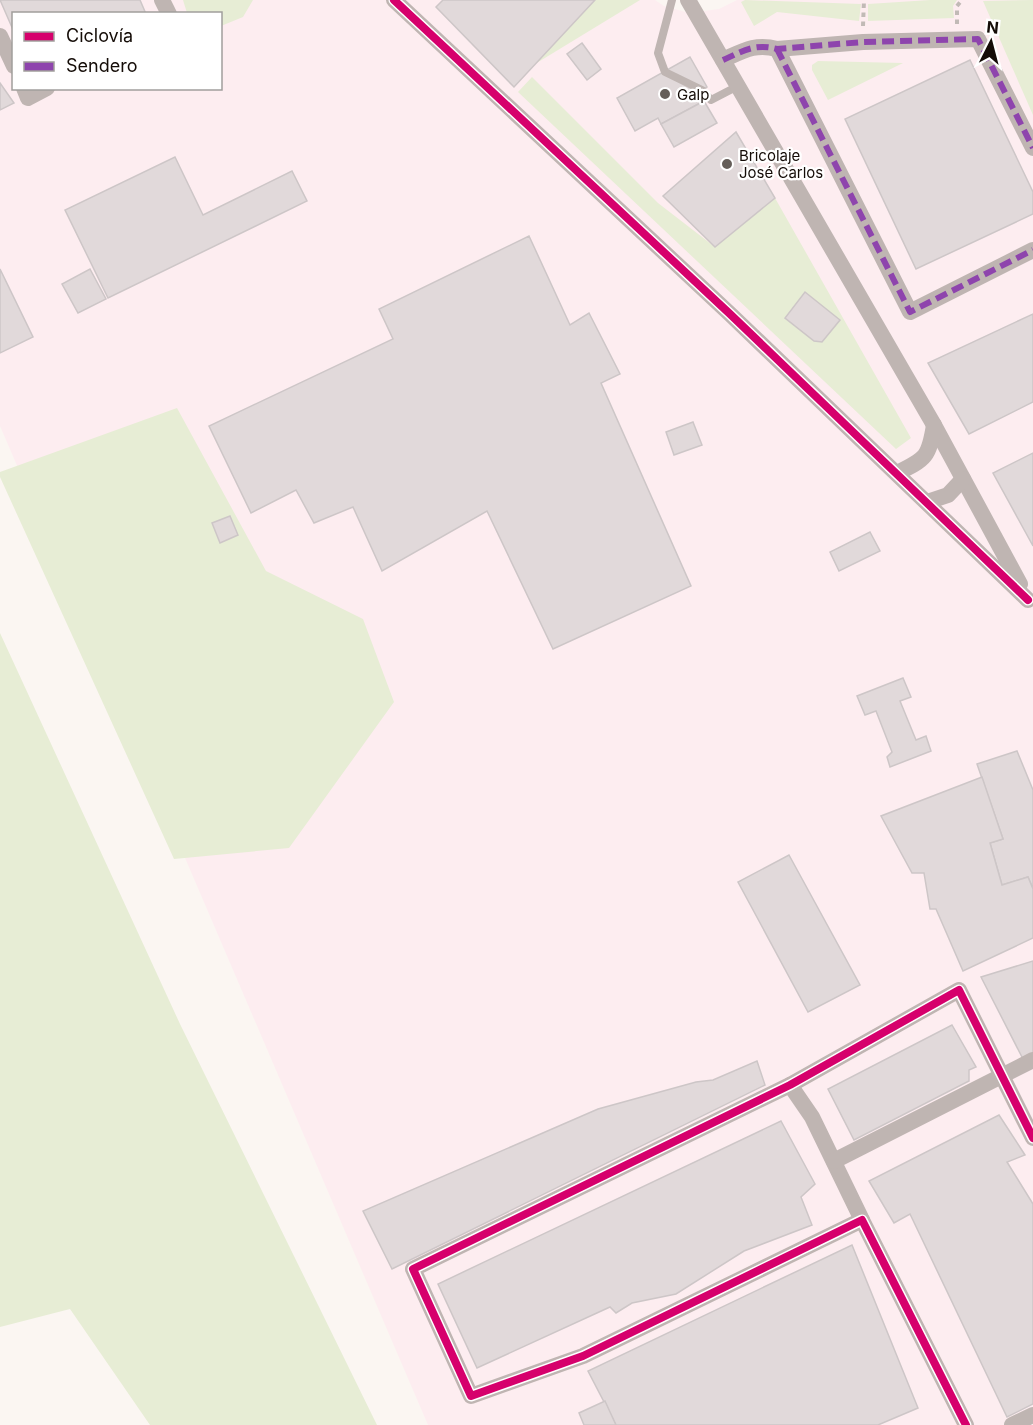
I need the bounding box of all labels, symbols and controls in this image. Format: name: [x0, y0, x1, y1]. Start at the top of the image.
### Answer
legend: [12, 12, 222, 90]
north arrow: [961, 12, 1021, 72]
text: N: [985, 16, 1000, 38]
text: Ciclovía: [66, 25, 133, 46]
text: Sendero: [66, 55, 137, 76]
place label: Galp: [677, 85, 709, 104]
marker: Galp: [658, 87, 672, 101]
place label: Bricolaje José Carlos: [739, 146, 823, 182]
marker: Bricolaje José Carlos: [720, 157, 734, 171]

